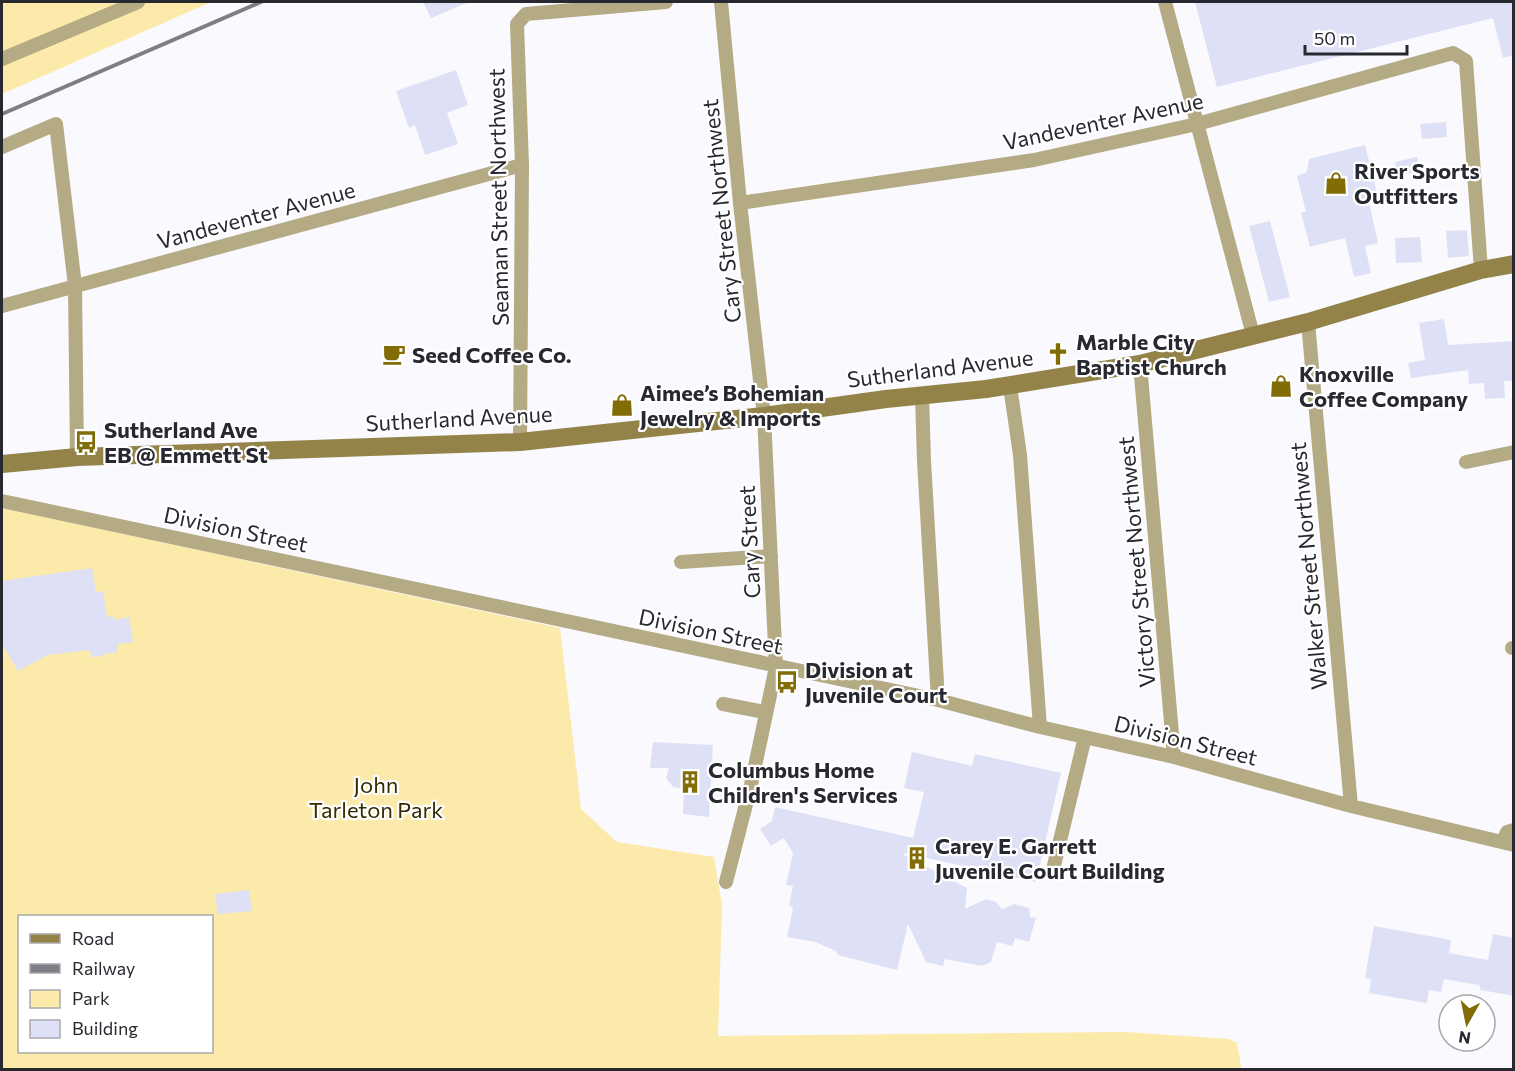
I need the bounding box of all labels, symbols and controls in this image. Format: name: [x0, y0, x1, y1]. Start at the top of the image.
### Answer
scale bar: [1305, 18, 1407, 56]
text: 50 m: [1314, 27, 1355, 49]
street label: Seaman Street Northwest: [482, 68, 514, 326]
street label: Vandeventer Avenue: [1000, 87, 1206, 155]
street label: Cary Street Northwest: [696, 98, 746, 324]
place label: River Sports Outfitters: [1354, 157, 1480, 209]
shop icon: River Sports Outfitters: [1323, 170, 1349, 196]
street label: Vandeventer Avenue: [154, 176, 358, 254]
place label: Marble City Baptist Church: [1076, 328, 1227, 380]
cafe icon: Seed Coffee Co.: [381, 341, 407, 367]
place label: Seed Coffee Co.: [412, 341, 572, 368]
church icon: Marble City Baptist Church: [1045, 341, 1071, 367]
street label: Sutherland Avenue: [845, 343, 1035, 393]
place label: Knoxville Coffee Company: [1299, 360, 1468, 412]
shop icon: Knoxville Coffee Company: [1268, 373, 1294, 399]
place label: Aimee’s Bohemian Jewelry & Imports: [640, 379, 824, 431]
shop icon: Aimee’s Bohemian Jewelry & Imports: [609, 392, 635, 418]
street label: Sutherland Avenue: [365, 400, 553, 436]
place label: Sutherland Ave EB @ Emmett St: [104, 416, 268, 468]
bus stop icon: Sutherland Ave EB @ Emmett St: [73, 429, 99, 455]
street label: Victory Street Northwest: [1112, 435, 1160, 689]
street label: Walker Street Northwest: [1284, 441, 1332, 691]
street label: Cary Street: [733, 485, 765, 599]
street label: Division Street: [161, 501, 311, 557]
street label: Division Street: [636, 603, 786, 659]
place label: Division at Juvenile Court: [805, 656, 947, 708]
bus stop icon: Division at Juvenile Court: [774, 669, 800, 695]
street label: Division Street: [1112, 709, 1260, 771]
place label: Columbus Home Children's Services: [708, 756, 898, 808]
building icon: Columbus Home Children's Services: [677, 769, 703, 795]
park label: John Tarleton Park: [309, 771, 443, 823]
place label: Carey E. Garrett Juvenile Court Building: [935, 832, 1165, 884]
building icon: Carey E. Garrett Juvenile Court Building: [904, 845, 930, 871]
legend: [18, 915, 213, 1053]
text: Road: [72, 927, 114, 949]
text: Railway: [72, 957, 135, 979]
text: Park: [72, 987, 110, 1009]
north arrow: [1437, 993, 1497, 1053]
text: Building: [72, 1017, 138, 1039]
text: N: [1457, 1028, 1472, 1049]

